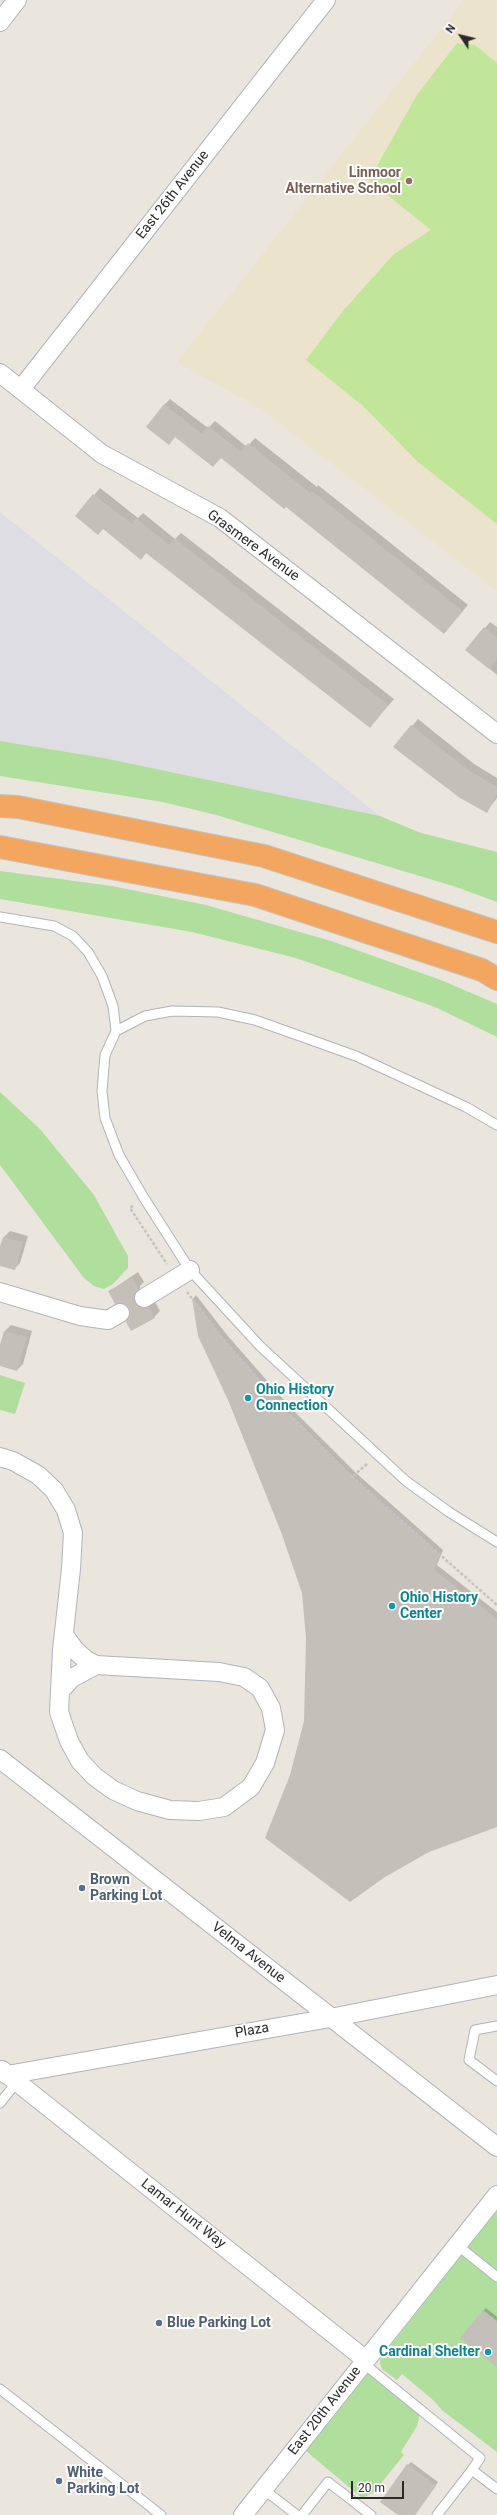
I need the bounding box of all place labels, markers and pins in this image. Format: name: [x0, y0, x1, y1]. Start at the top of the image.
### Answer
place label: Linmoor Alternative School: [285, 165, 401, 198]
marker: Linmoor Alternative School: [404, 176, 414, 186]
place label: Ohio History Connection: [256, 1382, 334, 1414]
marker: Ohio History Connection: [243, 1393, 253, 1403]
place label: Ohio History Center: [400, 1590, 478, 1622]
marker: Ohio History Center: [387, 1601, 397, 1611]
place label: Brown Parking Lot: [90, 1872, 162, 1904]
marker: Brown Parking Lot: [77, 1883, 87, 1893]
place label: Blue Parking Lot: [167, 2315, 271, 2331]
marker: Blue Parking Lot: [154, 2318, 164, 2328]
place label: Cardinal Shelter: [379, 2344, 480, 2360]
marker: Cardinal Shelter: [483, 2347, 493, 2357]
place label: White Parking Lot: [67, 2465, 139, 2498]
marker: White Parking Lot: [54, 2476, 64, 2486]

